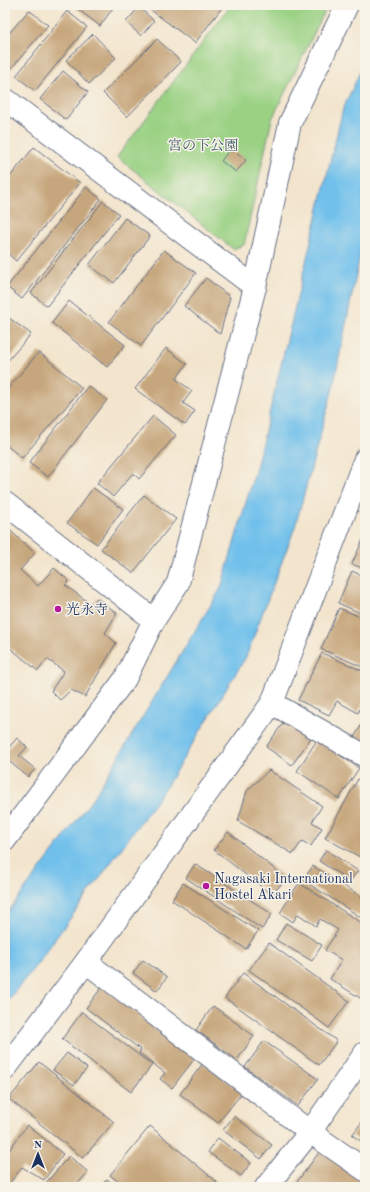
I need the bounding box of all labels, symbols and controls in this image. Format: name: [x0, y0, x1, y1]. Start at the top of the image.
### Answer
park label: 宮の下公園: [168, 138, 238, 153]
place label: 光永寺: [66, 602, 108, 617]
marker: 光永寺: [53, 604, 63, 614]
place label: Nagasaki International Hostel Akari: [214, 872, 353, 902]
marker: Nagasaki International Hostel Akari: [201, 881, 211, 891]
north arrow: [18, 1134, 58, 1174]
text: N: [34, 1140, 43, 1151]

